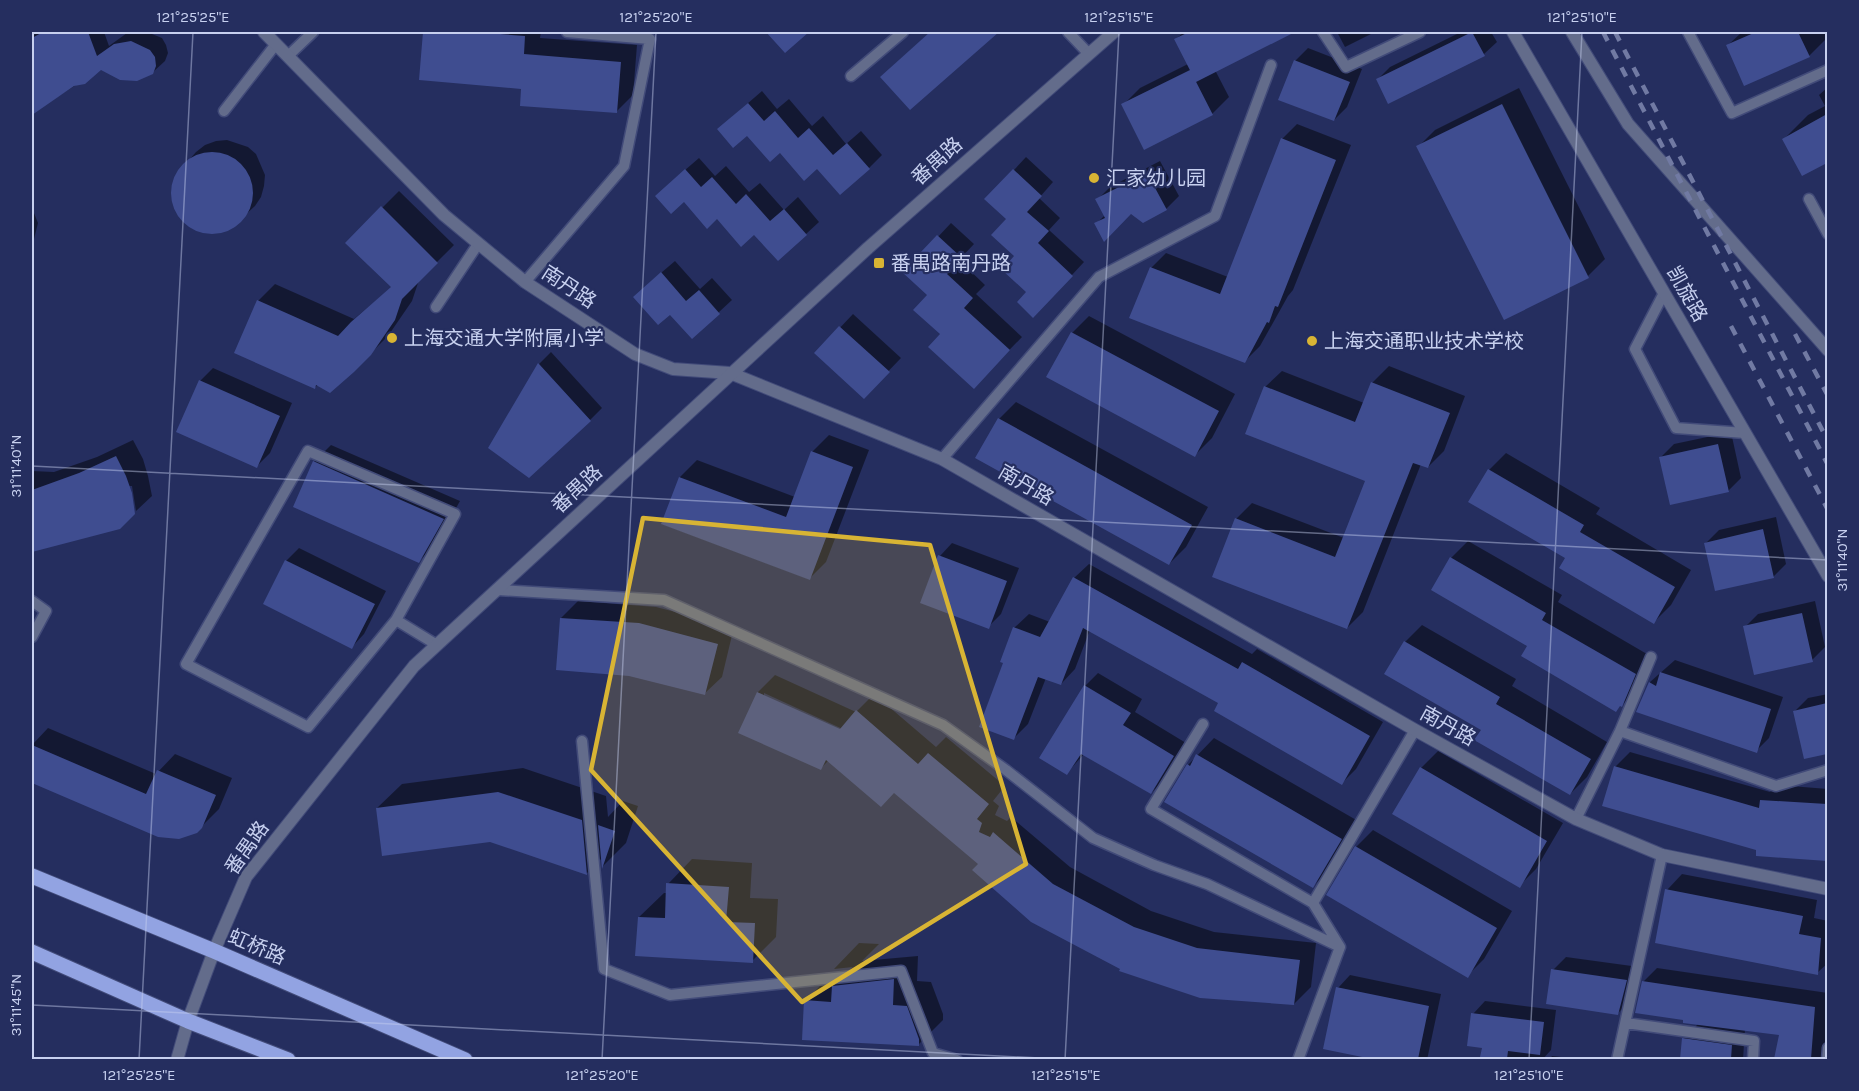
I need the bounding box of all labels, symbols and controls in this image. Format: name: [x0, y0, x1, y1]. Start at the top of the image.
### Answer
text: 121°25'25"E: [156, 8, 230, 26]
text: 121°25'20"E: [619, 8, 693, 26]
text: 121°25'15"E: [1084, 8, 1154, 26]
text: 121°25'10"E: [1547, 8, 1617, 26]
street label: 番禺路: [907, 132, 967, 190]
place label: 汇家幼儿园: [1106, 167, 1206, 190]
marker: 汇家幼儿园: [1087, 171, 1101, 185]
place label: 番禺路南丹路: [891, 252, 1011, 275]
marker: 番禺路南丹路: [872, 256, 886, 270]
street label: 南丹路: [538, 261, 600, 313]
street label: 凯旋路: [1662, 262, 1712, 326]
place label: 上海交通大学附属小学: [404, 327, 604, 350]
place label: 上海交通职业技术学校: [1324, 330, 1524, 353]
marker: 上海交通大学附属小学: [385, 331, 399, 345]
marker: 上海交通职业技术学校: [1305, 334, 1319, 348]
text: 31°11'40"N: [7, 435, 25, 497]
street label: 番禺路: [547, 460, 607, 518]
street label: 南丹路: [994, 460, 1058, 510]
text: 31°11'40"N: [1833, 529, 1851, 591]
street label: 南丹路: [1416, 701, 1480, 751]
street label: 番禺路: [220, 817, 274, 879]
street label: 虹桥路: [225, 925, 289, 969]
text: 31°11'45"N: [7, 974, 25, 1036]
text: 121°25'25"E: [102, 1066, 176, 1084]
text: 121°25'20"E: [565, 1066, 639, 1084]
text: 121°25'15"E: [1031, 1066, 1101, 1084]
text: 121°25'10"E: [1494, 1066, 1564, 1084]

